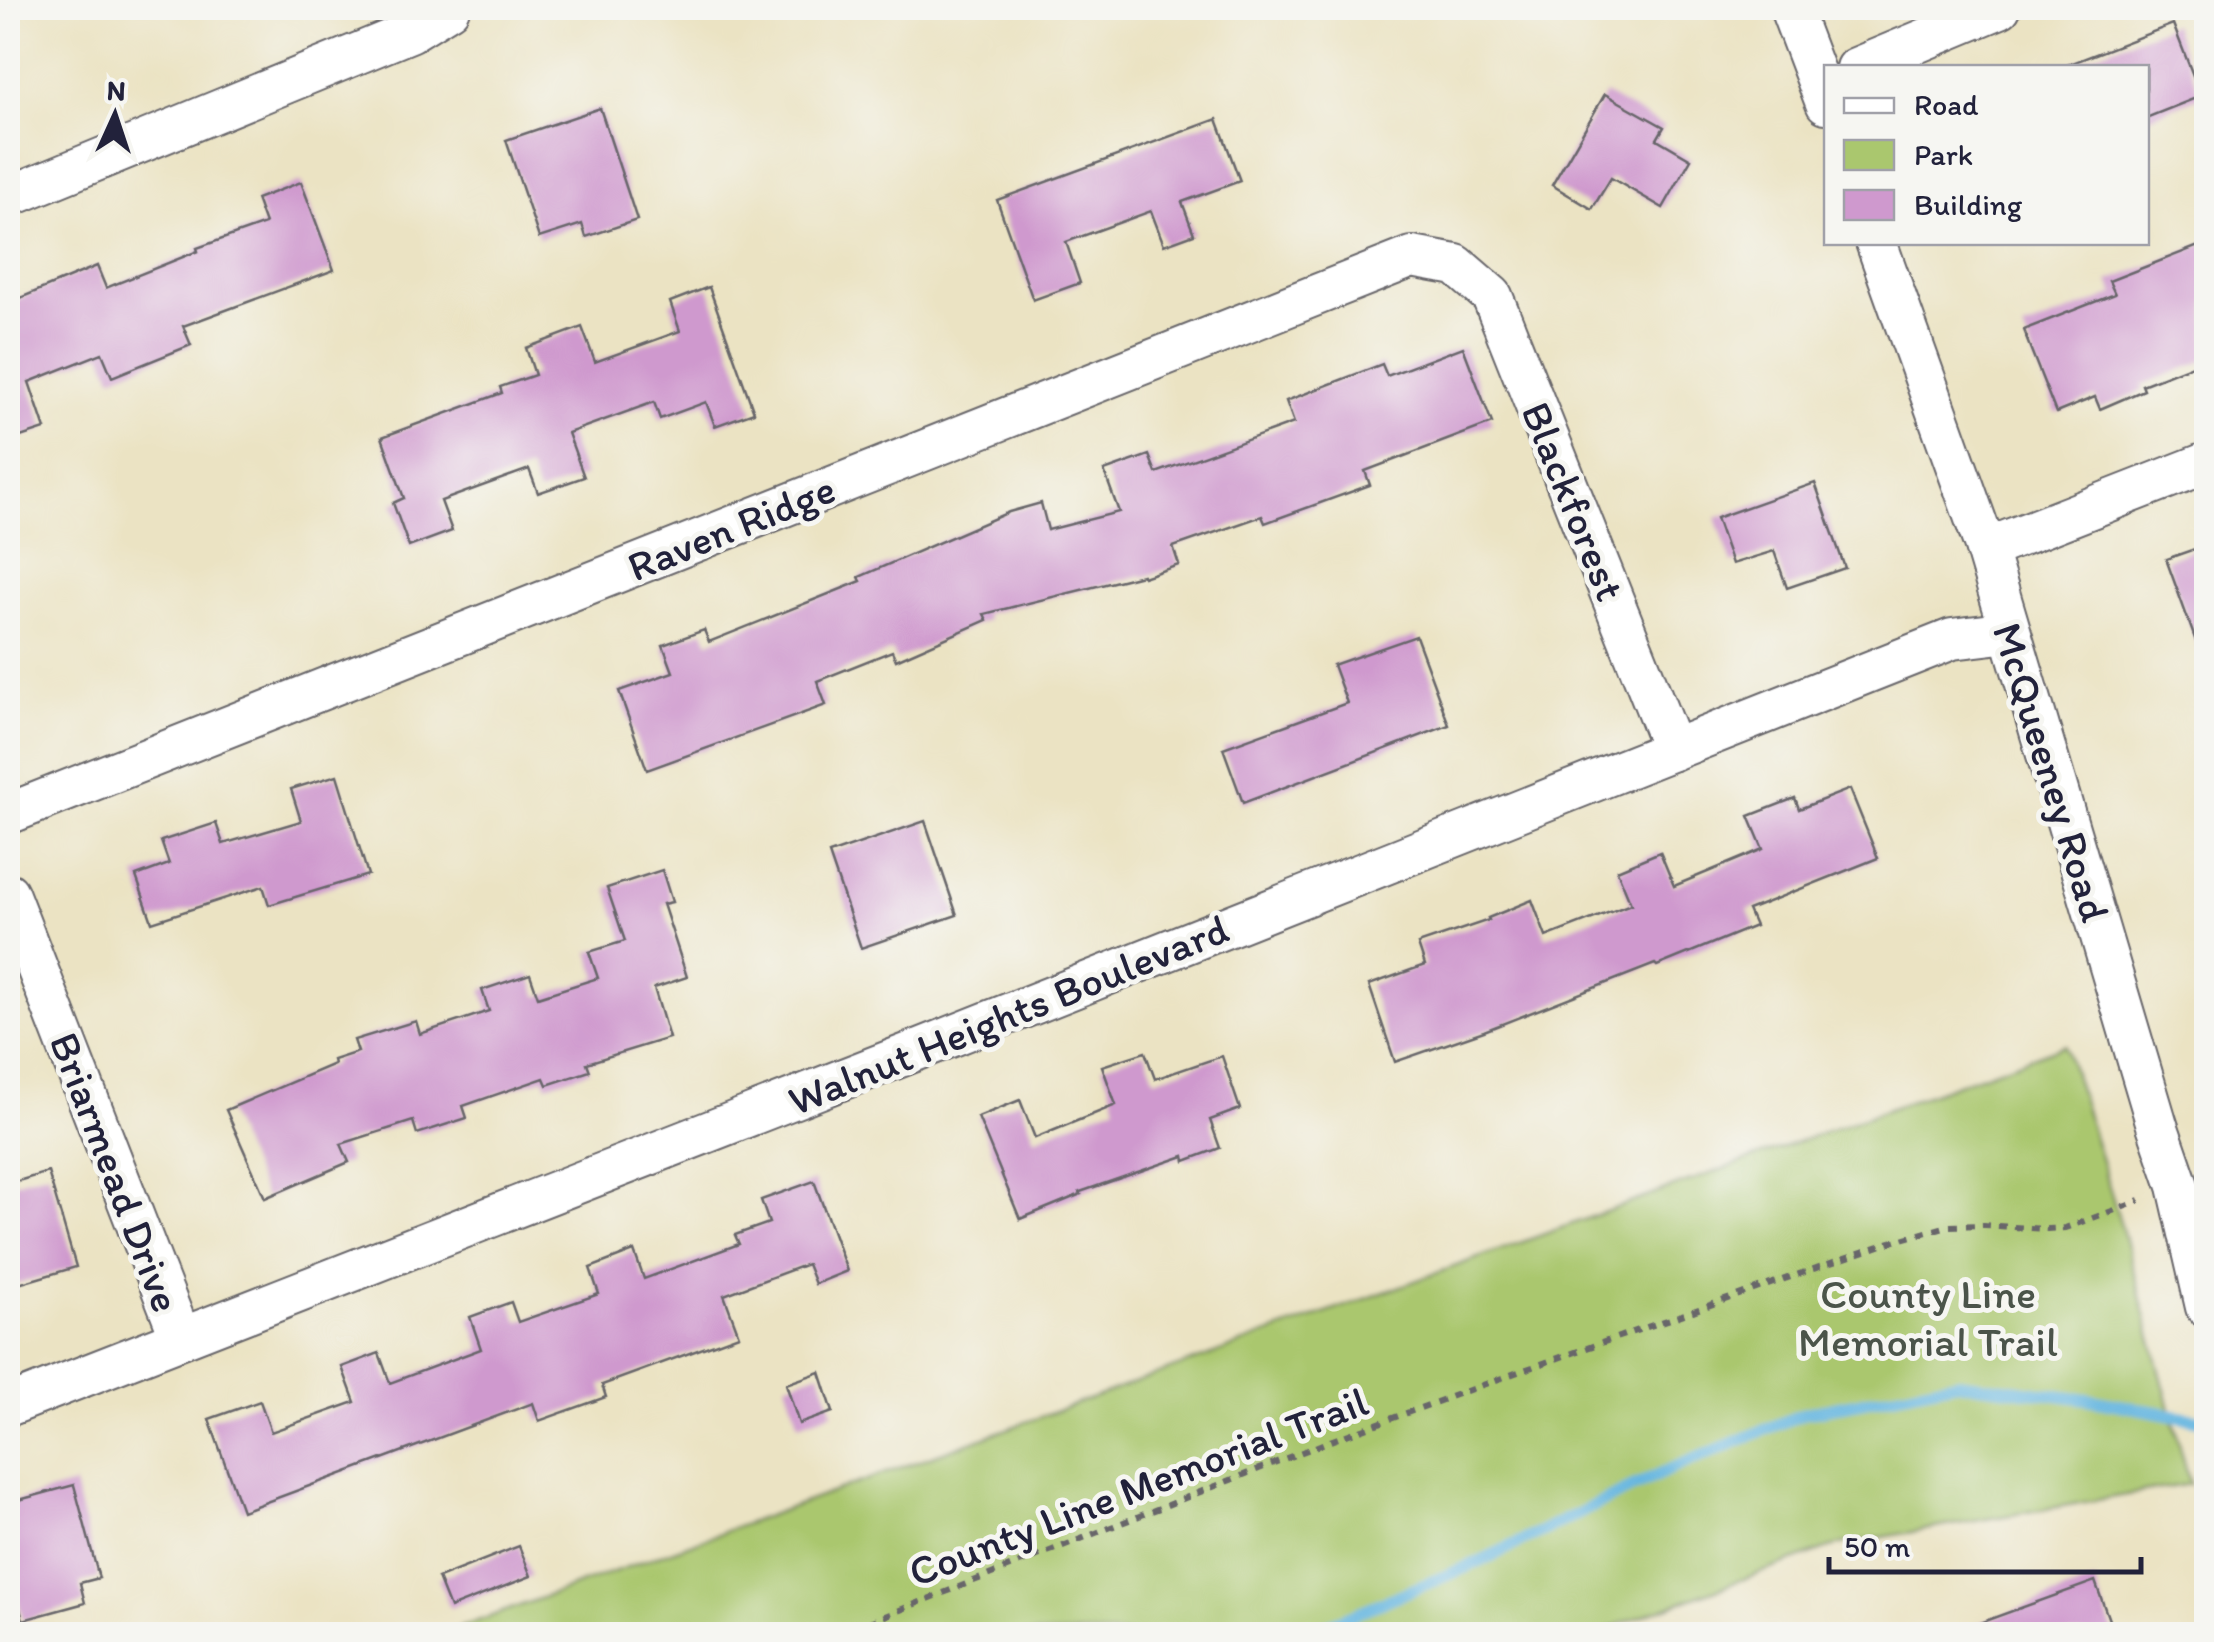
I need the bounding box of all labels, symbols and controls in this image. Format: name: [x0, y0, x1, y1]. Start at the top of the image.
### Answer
north arrow: [65, 65, 165, 165]
legend: [1824, 65, 2149, 245]
text: N: [106, 73, 127, 108]
text: Road: [1914, 86, 1979, 123]
text: Park: [1914, 136, 1973, 173]
text: Building: [1914, 186, 2023, 223]
street label: Blackforest: [1511, 394, 1636, 608]
street label: Raven Ridge: [620, 463, 842, 592]
street label: McQueeney Road: [1982, 616, 2121, 928]
street label: Walnut Heights Boulevard: [781, 903, 1236, 1126]
street label: Briarmead Drive: [39, 1025, 192, 1319]
park label: County Line Memorial Trail: [1798, 1268, 2058, 1367]
street label: County Line Memorial Trail: [901, 1375, 1375, 1598]
scale bar: [1829, 1512, 2142, 1574]
text: 50 m: [1844, 1528, 1910, 1565]

